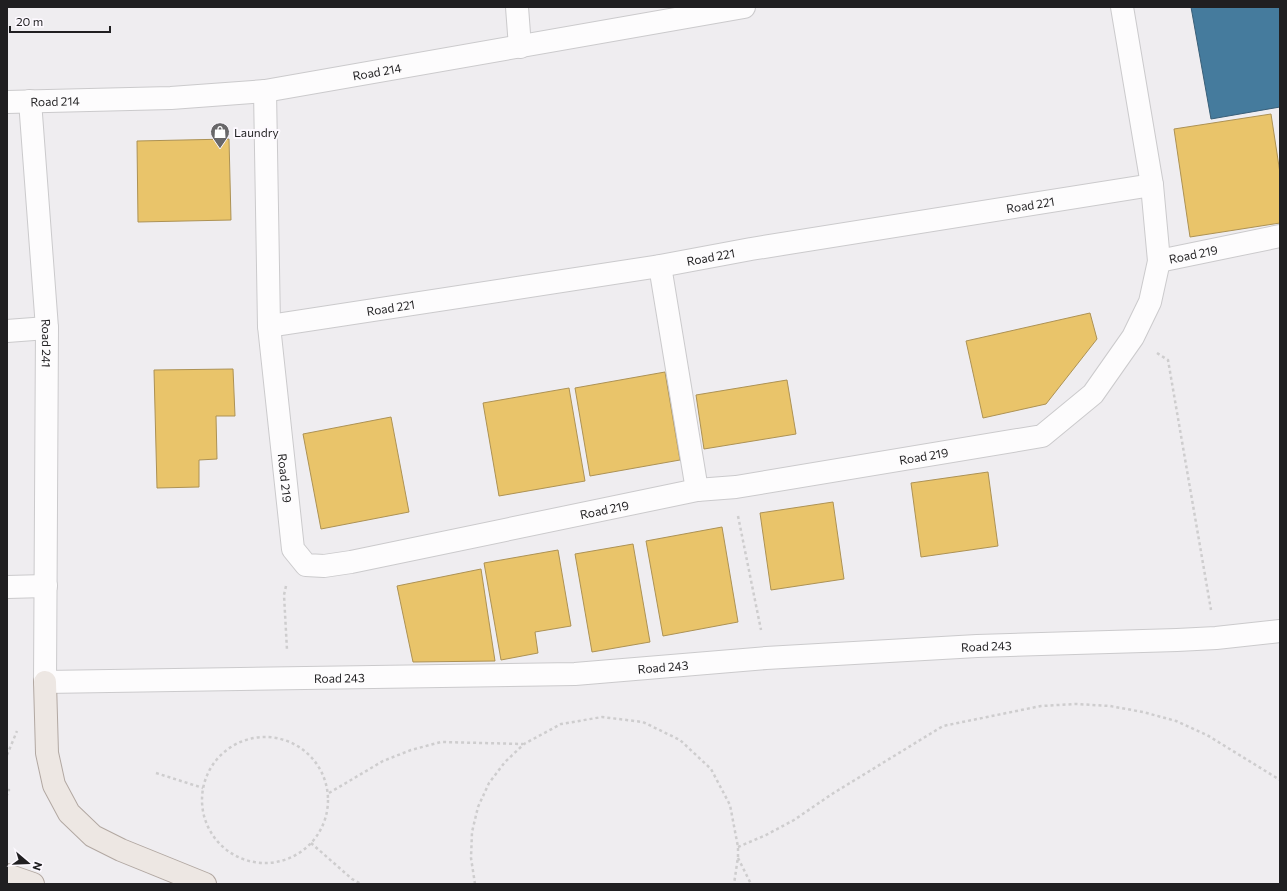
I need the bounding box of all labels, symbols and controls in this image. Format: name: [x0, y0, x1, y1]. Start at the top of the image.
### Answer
scale bar: [10, 8, 110, 34]
text: 20 m: [16, 14, 43, 28]
street label: Road 214: [351, 60, 402, 83]
street label: Road 214: [30, 93, 80, 108]
shop icon: Laundry: [209, 121, 231, 149]
place label: Laundry: [234, 125, 279, 139]
street label: Road 221: [1005, 194, 1056, 215]
street label: Road 219: [1168, 242, 1219, 266]
street label: Road 221: [685, 245, 736, 268]
street label: Road 221: [365, 297, 416, 318]
street label: Road 241: [39, 318, 54, 368]
street label: Road 219: [898, 445, 949, 467]
street label: Road 219: [276, 453, 295, 503]
street label: Road 219: [579, 497, 630, 521]
street label: Road 243: [960, 638, 1012, 654]
street label: Road 243: [637, 658, 689, 676]
street label: Road 243: [314, 670, 365, 685]
north arrow: [8, 843, 48, 883]
text: N: [30, 860, 45, 872]

